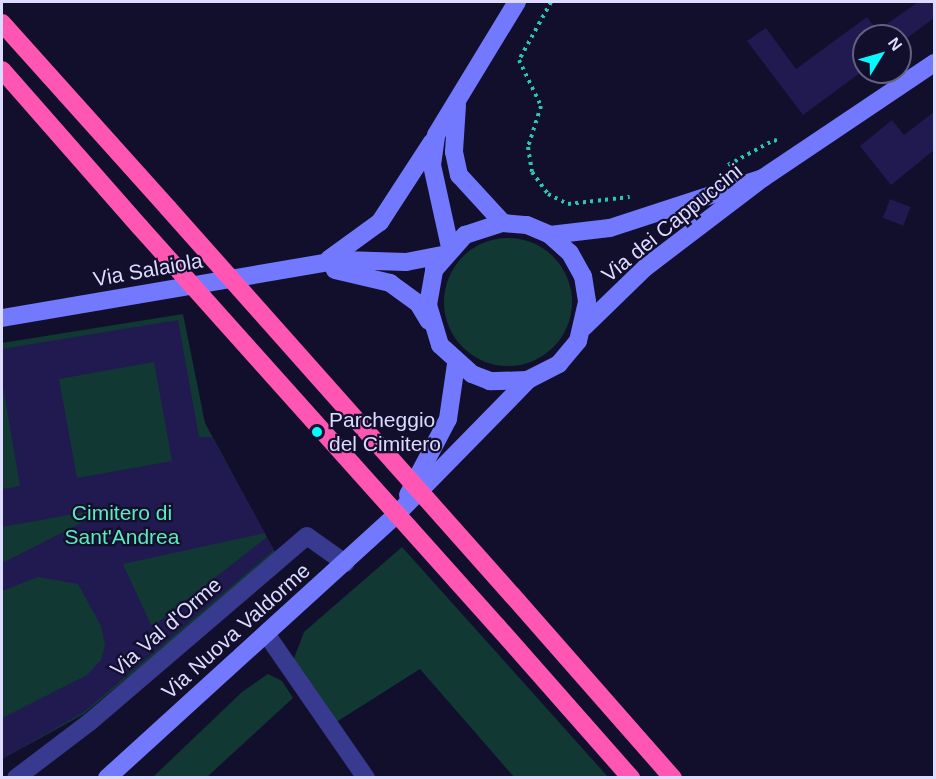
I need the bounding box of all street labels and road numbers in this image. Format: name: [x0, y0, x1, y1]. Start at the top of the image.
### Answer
street label: Via dei Cappuccini: [597, 159, 747, 287]
street label: Via Salaiola: [91, 248, 205, 292]
street label: Via Nuova Valdorme: [157, 558, 315, 704]
street label: Via Val d'Orme: [105, 572, 227, 682]

